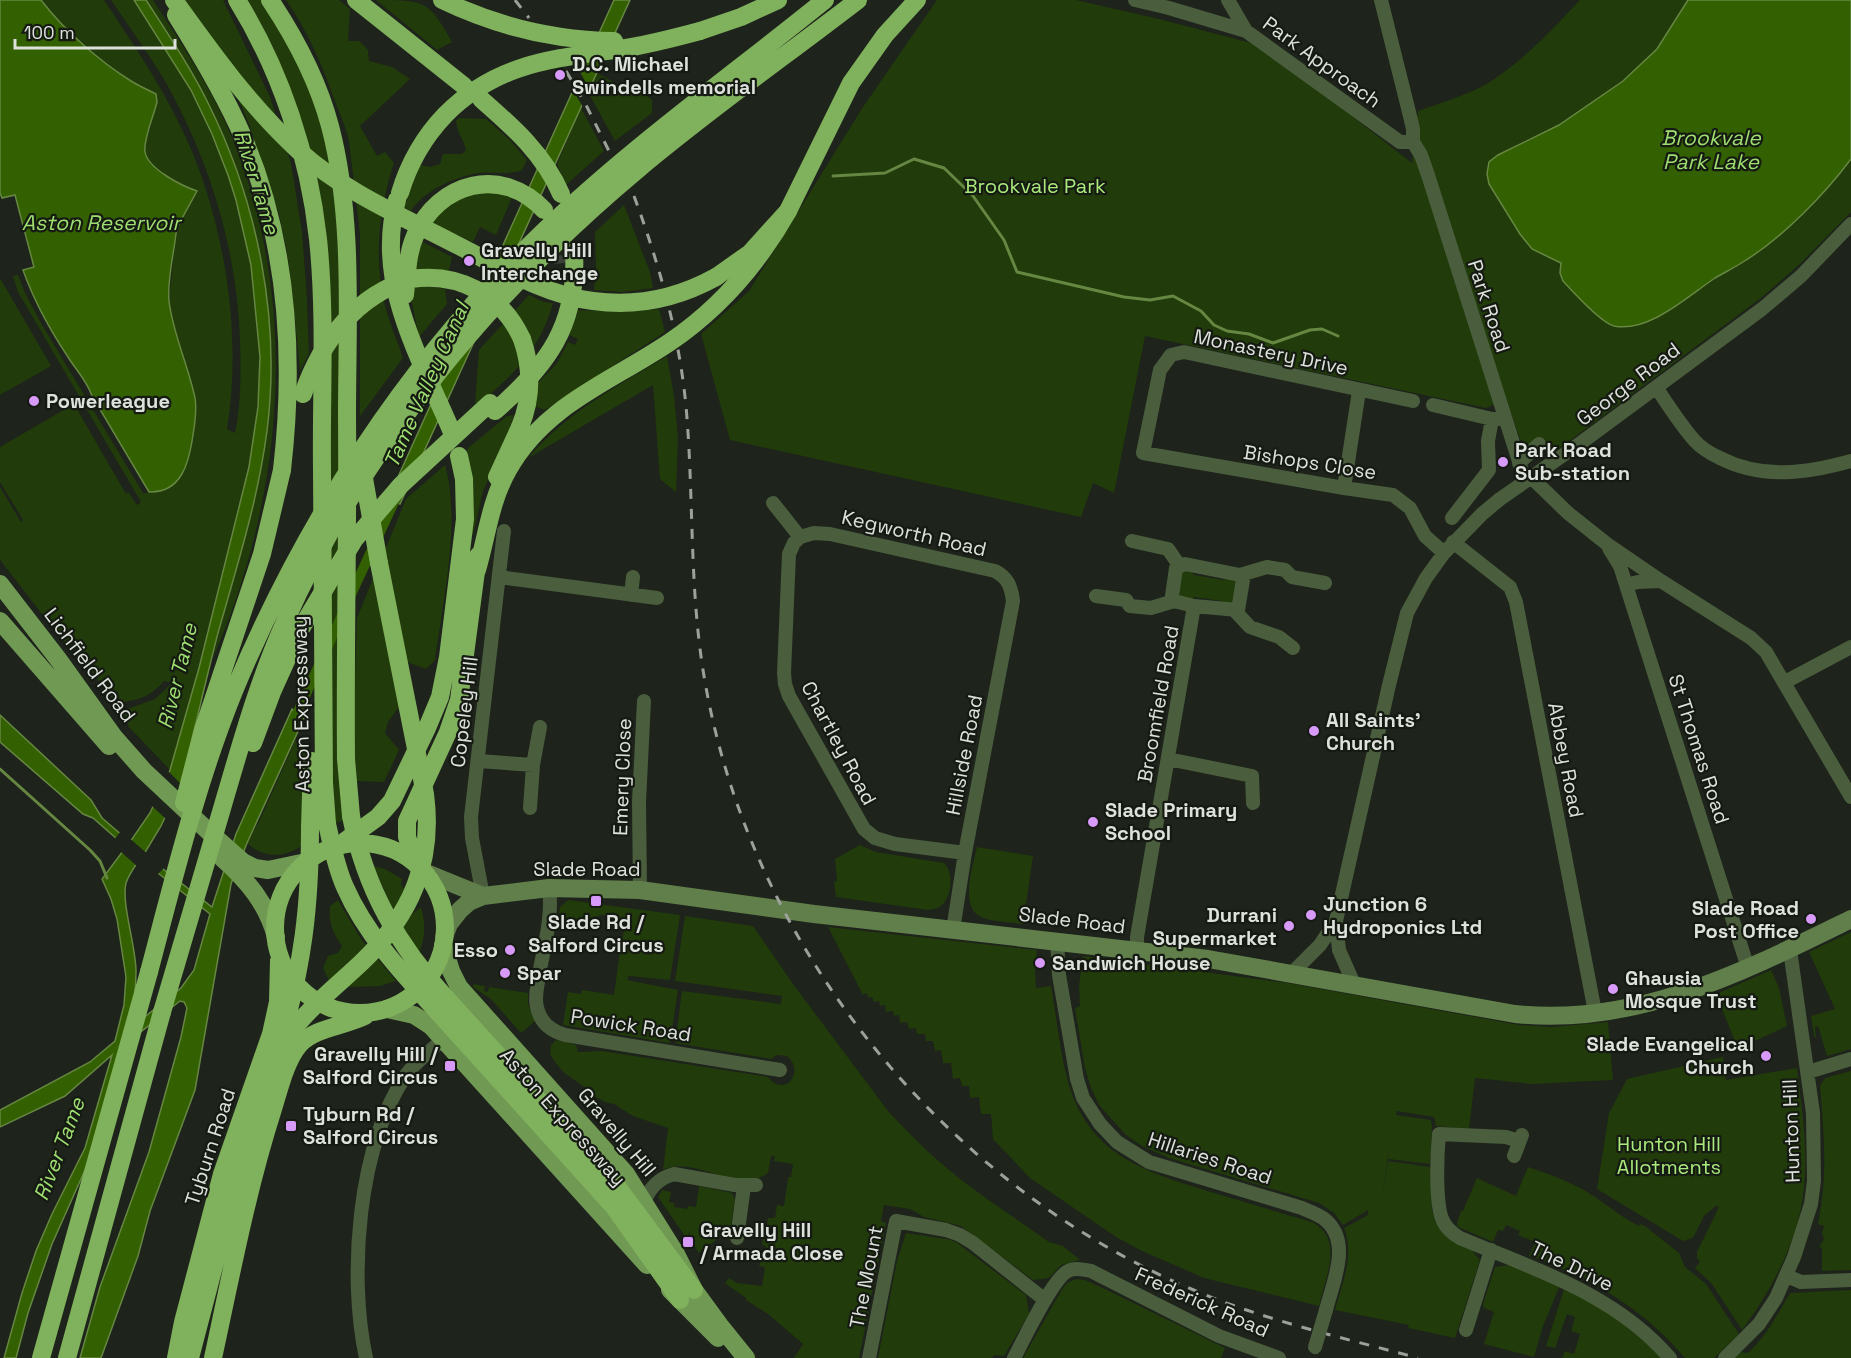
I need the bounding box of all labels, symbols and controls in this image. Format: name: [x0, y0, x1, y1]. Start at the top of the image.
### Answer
street label: Park Approach: [1258, 10, 1386, 114]
scale bar: [15, 12, 176, 50]
text: 100 m: [24, 21, 75, 44]
place label: D.C. Michael Swindells memorial: [572, 51, 756, 100]
marker: D.C. Michael Swindells memorial: [553, 68, 567, 82]
water label: Brookvale Park Lake: [1661, 124, 1762, 175]
water label: River Tame: [228, 127, 286, 239]
park label: Brookvale Park: [964, 173, 1106, 199]
water label: Aston Reservoir: [22, 209, 182, 236]
place label: Gravelly Hill Interchange: [481, 237, 598, 286]
marker: Gravelly Hill Interchange: [462, 254, 476, 268]
street label: Park Road: [1462, 256, 1516, 356]
water label: Tame Valley Canal: [377, 295, 476, 472]
street label: Monastery Drive: [1191, 323, 1351, 381]
street label: George Road: [1571, 336, 1685, 432]
place label: Powerleague: [46, 388, 170, 414]
marker: Powerleague: [27, 394, 41, 408]
place label: Park Road Sub-station: [1515, 437, 1630, 486]
street label: Bishops Close: [1242, 439, 1378, 485]
marker: Park Road Sub-station: [1496, 455, 1510, 469]
street label: Kegworth Road: [839, 504, 989, 562]
street label: Lichfield Road: [38, 603, 142, 727]
street label: Aston Expressway: [286, 615, 316, 793]
water label: River Tame: [151, 619, 203, 731]
street label: Broomfield Road: [1131, 623, 1185, 785]
street label: Copeley Hill: [444, 655, 484, 769]
street label: St Thomas Road: [1663, 671, 1735, 827]
street label: Chartley Road: [795, 677, 883, 809]
street label: Hillside Road: [940, 693, 988, 817]
street label: Abbey Road: [1542, 700, 1590, 820]
place label: All Saints' Church: [1326, 707, 1421, 756]
street label: Emery Close: [607, 718, 637, 836]
marker: All Saints' Church: [1307, 724, 1321, 738]
place label: Slade Primary School: [1105, 797, 1237, 846]
marker: Slade Primary School: [1086, 815, 1100, 829]
street label: Slade Road: [533, 856, 641, 882]
place label: Junction 6 Hydroponics Ltd: [1323, 891, 1482, 940]
marker: Slade Rd / Salford Circus: [589, 894, 603, 908]
place label: Slade Road Post Office: [1692, 895, 1799, 944]
street label: Slade Road: [1017, 901, 1127, 939]
place label: Durrani Supermarket: [1153, 902, 1277, 951]
marker: Junction 6 Hydroponics Ltd: [1304, 908, 1318, 922]
place label: Slade Rd / Salford Circus: [528, 909, 664, 958]
marker: Slade Road Post Office: [1804, 912, 1818, 926]
marker: Durrani Supermarket: [1282, 919, 1296, 933]
place label: Esso: [454, 937, 498, 963]
marker: Esso: [503, 943, 517, 957]
place label: Sandwich House: [1052, 950, 1211, 976]
marker: Sandwich House: [1033, 956, 1047, 970]
place label: Spar: [517, 960, 561, 986]
place label: Ghausia Mosque Trust: [1625, 965, 1757, 1014]
marker: Spar: [498, 966, 512, 980]
marker: Ghausia Mosque Trust: [1606, 982, 1620, 996]
street label: Powick Road: [569, 1003, 693, 1047]
place label: Slade Evangelical Church: [1587, 1031, 1754, 1080]
place label: Gravelly Hill / Salford Circus: [303, 1041, 439, 1090]
street label: Aston Expressway: [494, 1043, 632, 1191]
marker: Slade Evangelical Church: [1759, 1049, 1773, 1063]
marker: Gravelly Hill / Salford Circus: [443, 1059, 457, 1073]
street label: Hunton Hill: [1776, 1079, 1806, 1183]
street label: Gravelly Hill: [572, 1082, 662, 1182]
street label: Tyburn Road: [179, 1085, 241, 1209]
water label: River Tame: [27, 1092, 91, 1204]
place label: Tyburn Rd / Salford Circus: [303, 1101, 438, 1150]
marker: Tyburn Rd / Salford Circus: [284, 1119, 298, 1133]
street label: Hillaries Road: [1145, 1126, 1275, 1190]
park label: Hunton Hill Allotments: [1617, 1131, 1721, 1180]
place label: Gravelly Hill / Armada Close: [699, 1217, 844, 1266]
street label: The Mount: [843, 1223, 889, 1331]
marker: Gravelly Hill / Armada Close: [681, 1235, 695, 1249]
street label: The Drive: [1526, 1235, 1618, 1297]
street label: Frederick Road: [1131, 1261, 1273, 1343]

